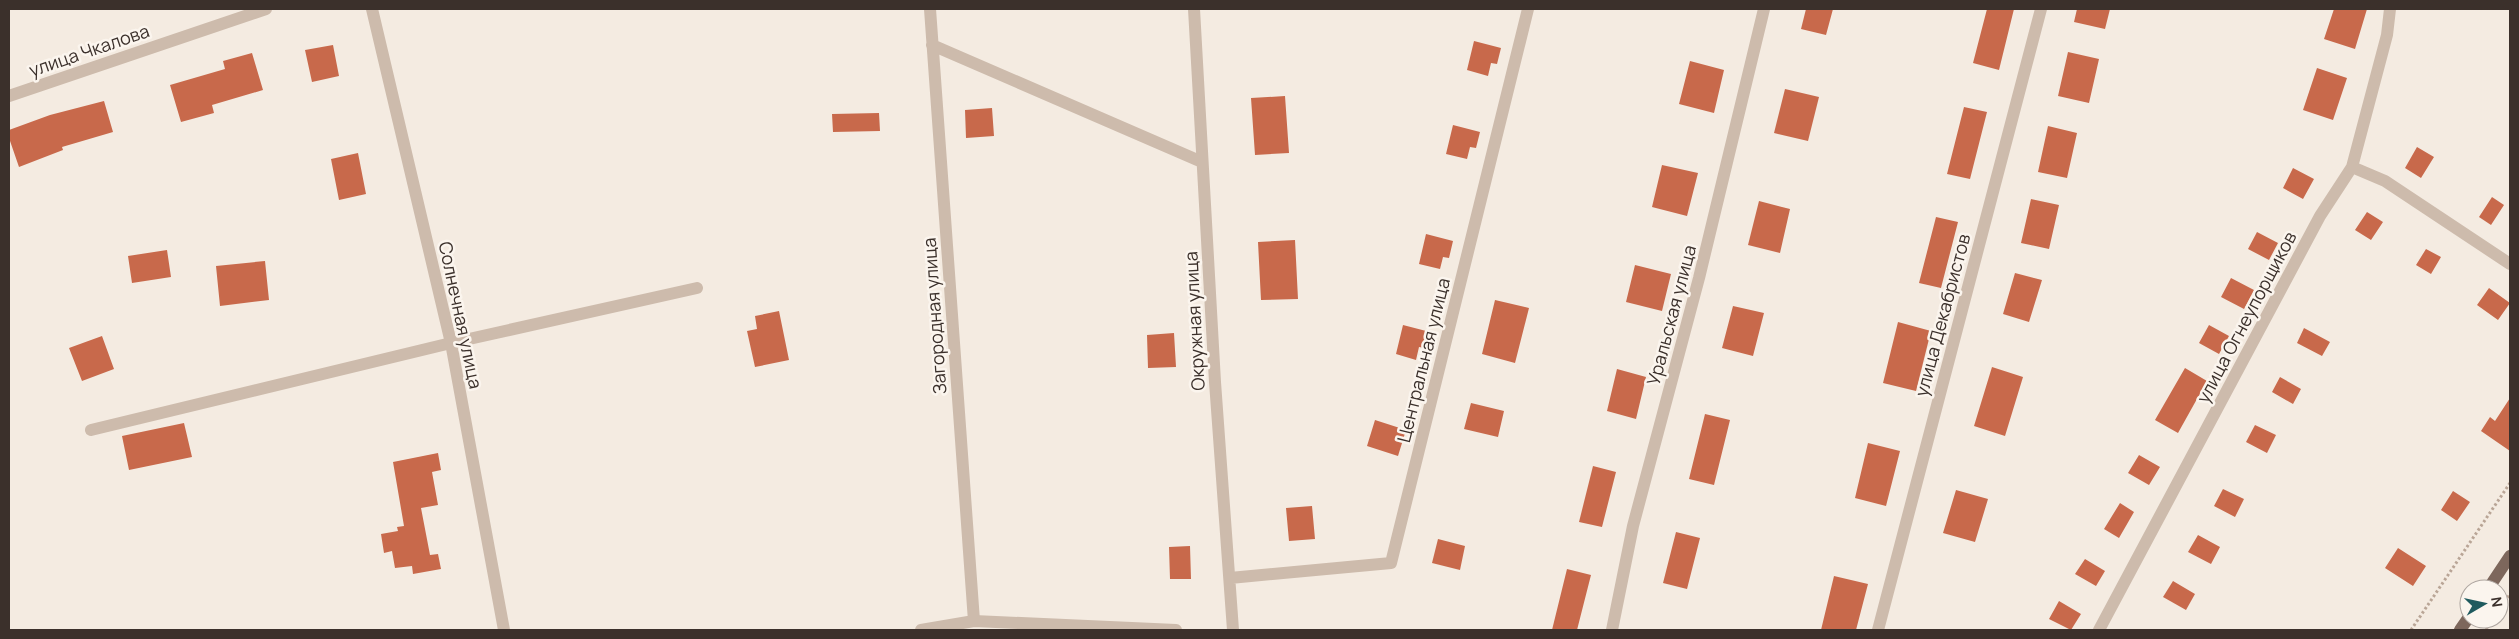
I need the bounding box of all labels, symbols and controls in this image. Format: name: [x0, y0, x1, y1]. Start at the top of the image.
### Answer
street label: улица Чкалова: [26, 18, 152, 82]
street label: улица Огнеупорщиков: [2191, 227, 2302, 407]
street label: улица Декабристов: [1909, 231, 1975, 399]
street label: Загородная улица: [917, 237, 951, 395]
street label: Солнечная улица: [434, 239, 488, 391]
street label: Уральская улица: [1641, 242, 1701, 388]
street label: Окружная улица: [1178, 251, 1210, 391]
street label: Центральная улица: [1391, 275, 1455, 445]
north arrow: [2459, 579, 2509, 629]
text: N: [2487, 595, 2508, 608]

